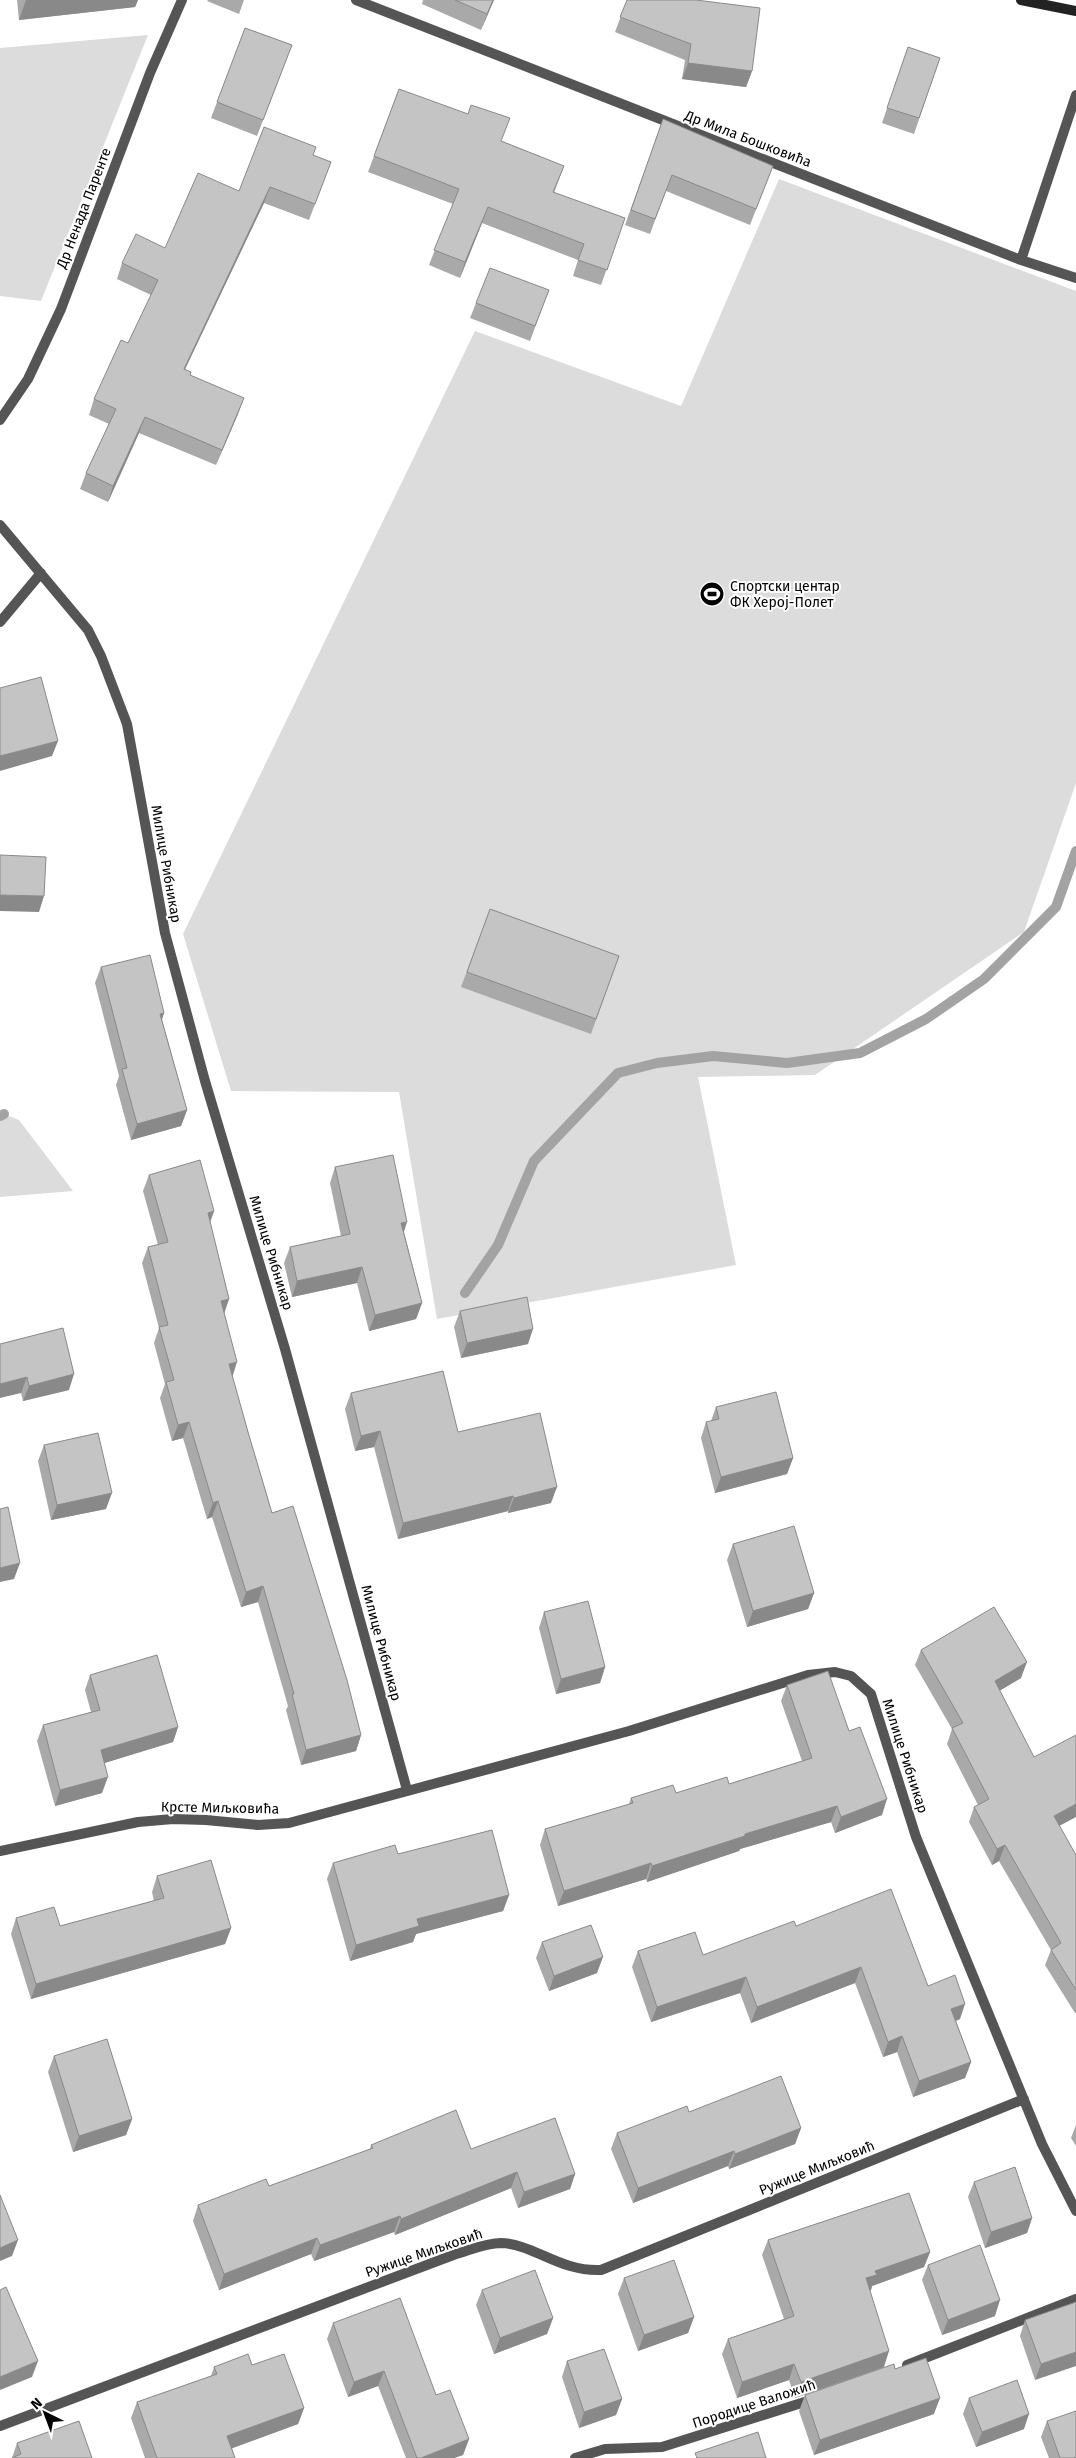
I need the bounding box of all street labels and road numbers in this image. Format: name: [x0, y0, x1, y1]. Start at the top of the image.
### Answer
street label: Др Мила Бошковића: [681, 107, 814, 171]
street label: Др Ненада Паренте: [53, 145, 115, 272]
street label: Милице Рибникар: [147, 804, 185, 924]
street label: Милице Рибникар: [245, 1194, 297, 1312]
street label: Милице Рибникар: [357, 1583, 405, 1703]
street label: Милице Рибникар: [878, 1697, 932, 1815]
street label: Крсте Миљковића: [161, 1798, 279, 1818]
street label: Ружице Миљковић: [757, 2137, 877, 2199]
street label: Ружице Миљковић: [363, 2225, 485, 2281]
street label: Породице Валожић: [690, 2376, 818, 2432]

